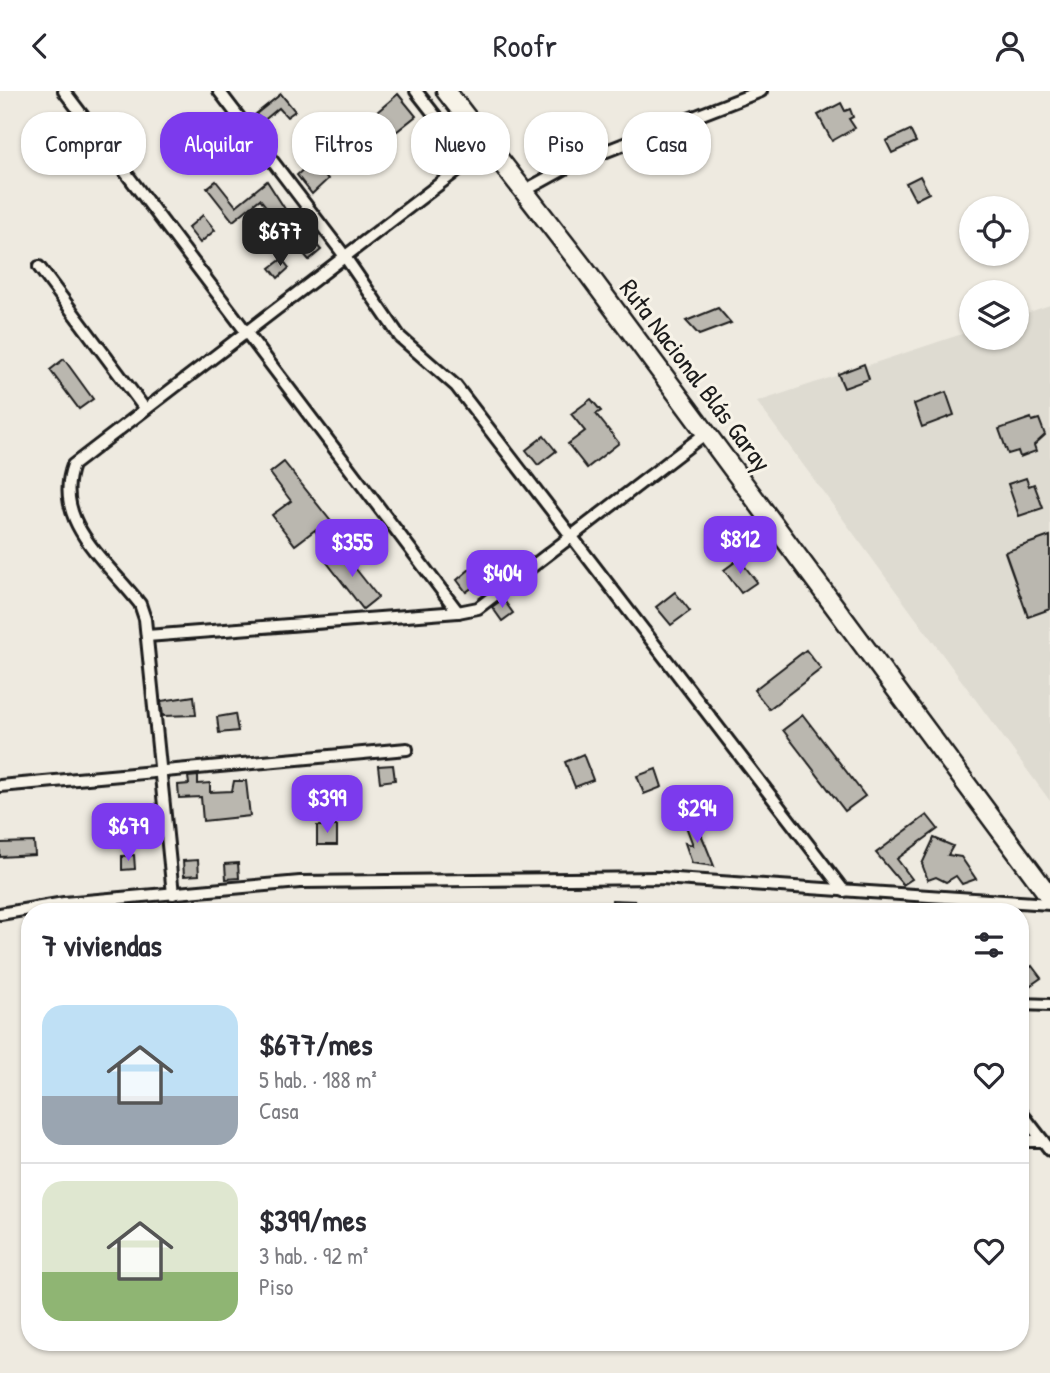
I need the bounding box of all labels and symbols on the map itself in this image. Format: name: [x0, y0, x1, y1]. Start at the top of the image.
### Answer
pin: $677: [239, 209, 321, 268]
street label: Ruta Nacional Blás Garay: [612, 272, 780, 478]
pin: $812: [699, 517, 781, 576]
pin: $355: [311, 519, 393, 579]
pin: $404: [461, 551, 543, 610]
pin: $399: [286, 775, 368, 835]
pin: $294: [656, 785, 738, 845]
pin: $679: [87, 803, 169, 863]

